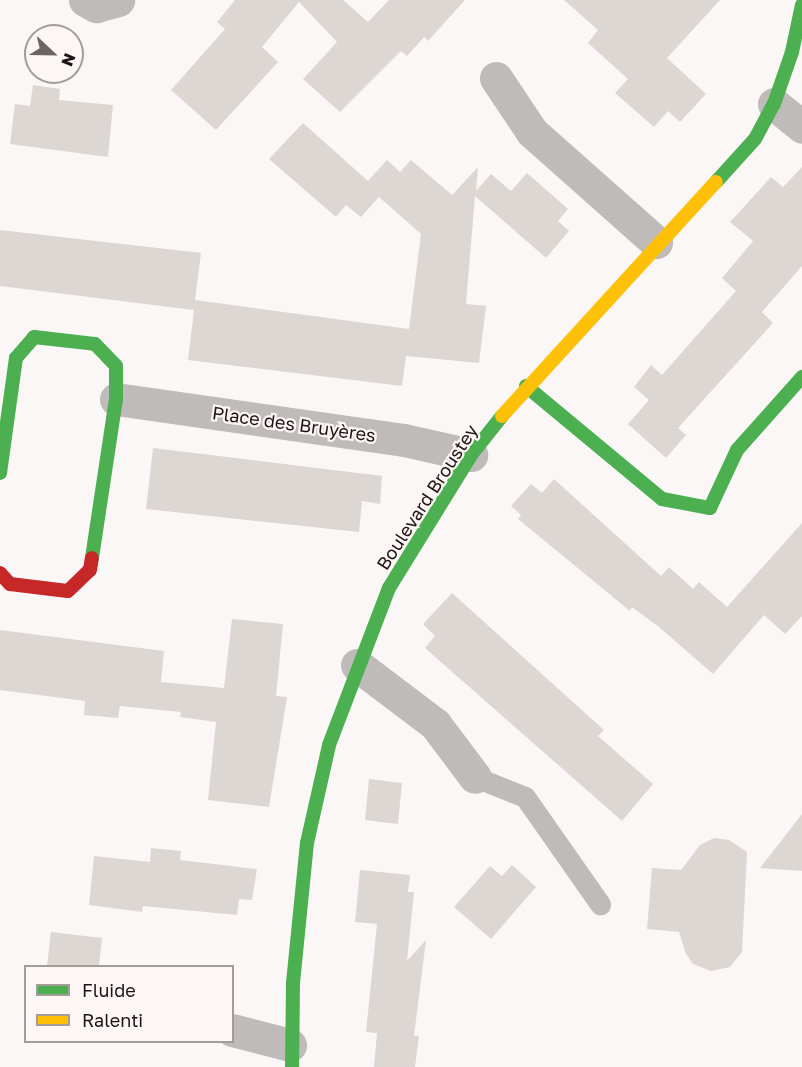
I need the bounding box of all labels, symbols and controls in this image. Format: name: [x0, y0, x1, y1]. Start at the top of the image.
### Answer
north arrow: [24, 24, 84, 84]
text: N: [57, 51, 80, 69]
street label: Place des Bruyères: [211, 402, 377, 446]
street label: Boulevard Broustey: [372, 420, 482, 574]
legend: [24, 965, 234, 1043]
text: Fluide: [82, 979, 136, 1001]
text: Ralenti: [82, 1009, 143, 1031]

